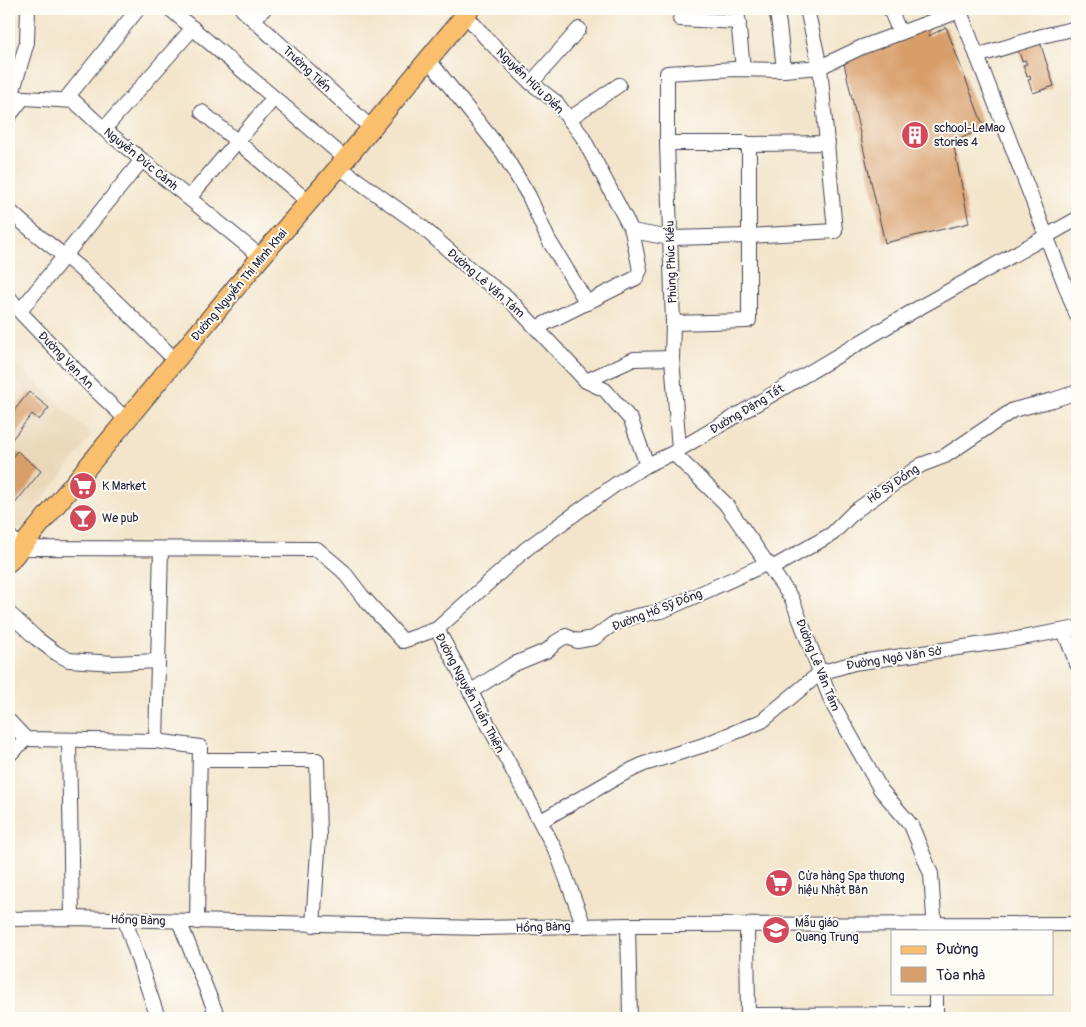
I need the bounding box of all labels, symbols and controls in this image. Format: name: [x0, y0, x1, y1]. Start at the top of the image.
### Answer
street label: Trường Tiến: [279, 42, 335, 96]
street label: Nguyễn Hữu Điền: [493, 45, 567, 117]
building icon: school-LeMao stories 4: [900, 120, 930, 150]
place label: school-LeMao stories 4: [934, 121, 1006, 150]
street label: Nguyễn Đức Cảnh: [101, 124, 182, 194]
street label: Phùng Phúc Kiều: [662, 220, 680, 304]
street label: Đường Nguyễn Thị Minh Khai: [187, 226, 291, 344]
street label: Đường Lê Văn Tám: [444, 246, 528, 321]
street label: Đường Vạn An: [35, 329, 97, 392]
street label: Đường Đặng Tất: [707, 380, 787, 437]
street label: Hồ Sỹ Đồng: [864, 461, 922, 507]
supermarket icon: K Market: [68, 471, 98, 501]
place label: K Market: [102, 479, 146, 494]
bar icon: We pub: [68, 503, 98, 533]
place label: We pub: [102, 511, 138, 526]
street label: Đường Hồ Sỹ Đồng: [610, 585, 704, 635]
street label: Đường Lê Văn Tám: [792, 617, 843, 714]
street label: Đường Nguyễn Tuấn Thiện: [432, 630, 508, 756]
street label: Đường Ngô Văn Sở: [845, 644, 943, 673]
supermarket icon: Cửa hàng Spa thương hiệu Nhật Bản: [764, 868, 794, 898]
place label: Cửa hàng Spa thương hiệu Nhật Bản: [798, 869, 904, 898]
street label: Hồng Bàng: [110, 911, 166, 929]
place label: Mẫu giáo Quang Trung: [795, 914, 858, 945]
school or university icon: Mẫu giáo Quang Trung: [761, 915, 791, 945]
street label: Hồng Bàng: [515, 918, 571, 936]
legend: [891, 930, 1054, 994]
text: Đường: [936, 940, 978, 959]
text: Tòa nhà: [936, 966, 985, 985]

